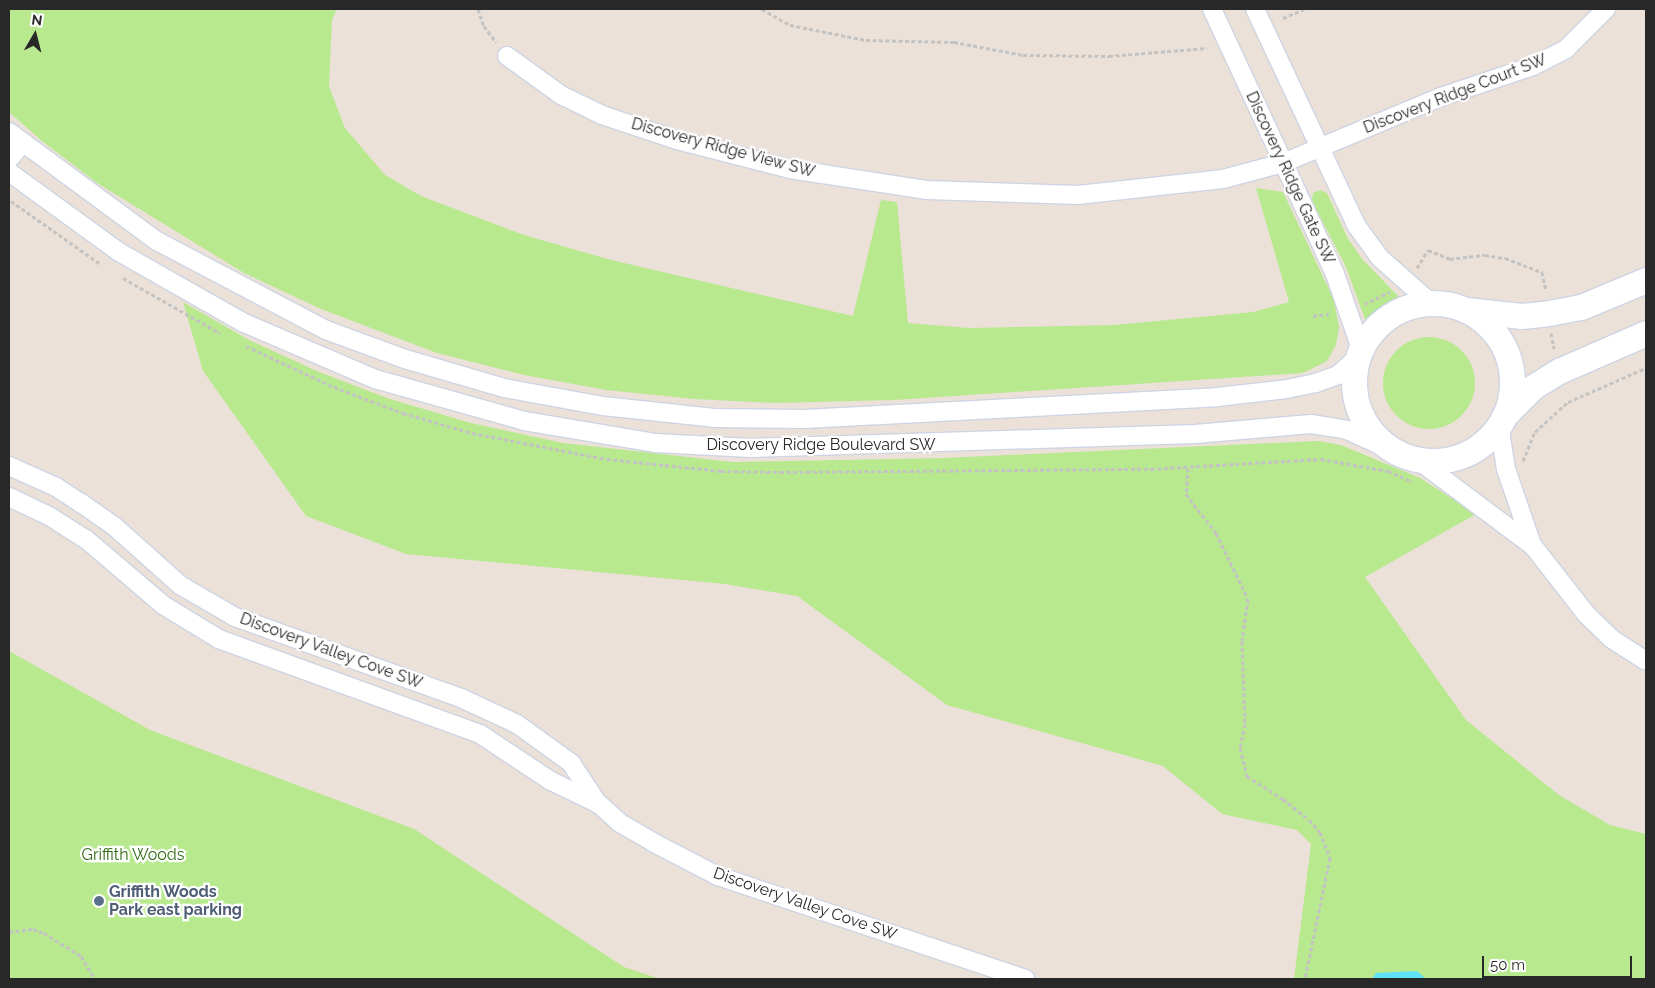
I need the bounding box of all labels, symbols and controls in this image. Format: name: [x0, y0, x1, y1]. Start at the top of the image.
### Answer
north arrow: [10, 10, 60, 60]
text: N: [31, 11, 43, 29]
street label: Discovery Ridge Court SW: [1361, 50, 1549, 138]
street label: Discovery Ridge Gate SW: [1241, 88, 1339, 268]
street label: Discovery Ridge View SW: [628, 114, 818, 182]
street label: Discovery Ridge Boulevard SW: [706, 435, 936, 455]
street label: Discovery Valley Cove SW: [237, 609, 425, 693]
park label: Griffith Woods: [81, 845, 185, 865]
street label: Discovery Valley Cove SW: [710, 863, 900, 945]
place label: Griffith Woods Park east parking: [109, 882, 242, 920]
marker: Griffith Woods Park east parking: [93, 895, 105, 907]
scale bar: [1485, 946, 1635, 978]
text: 50 m: [1490, 956, 1525, 974]

